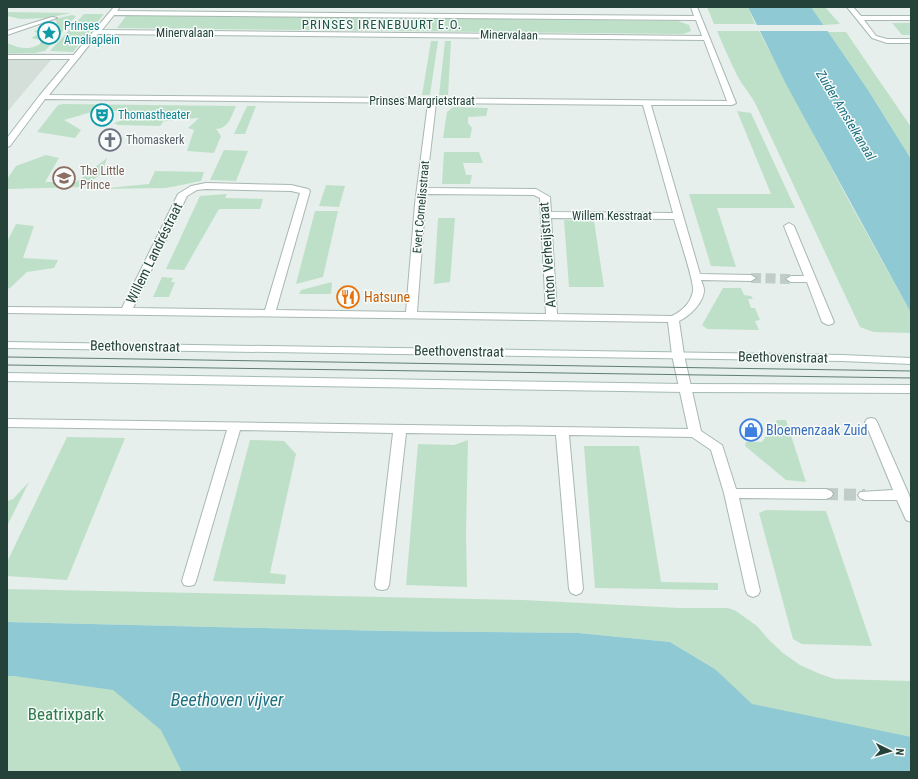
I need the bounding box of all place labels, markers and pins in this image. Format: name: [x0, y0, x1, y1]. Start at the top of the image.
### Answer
place label: Prinses Amaliaplein: [64, 19, 120, 47]
place icon: Prinses Amaliaplein: [36, 20, 62, 46]
theatre icon: Thomastheater: [89, 102, 115, 128]
place label: Thomastheater: [118, 108, 190, 122]
church icon: Thomaskerk: [97, 127, 123, 153]
place label: Thomaskerk: [126, 133, 185, 147]
place label: The Little Prince: [80, 164, 125, 192]
school or university icon: The Little Prince: [51, 165, 77, 191]
restaurant icon: Hatsune: [335, 284, 361, 310]
place label: Hatsune: [364, 289, 410, 305]
shop icon: Bloemenzaak Zuid: [738, 417, 764, 443]
place label: Bloemenzaak Zuid: [766, 422, 868, 438]

